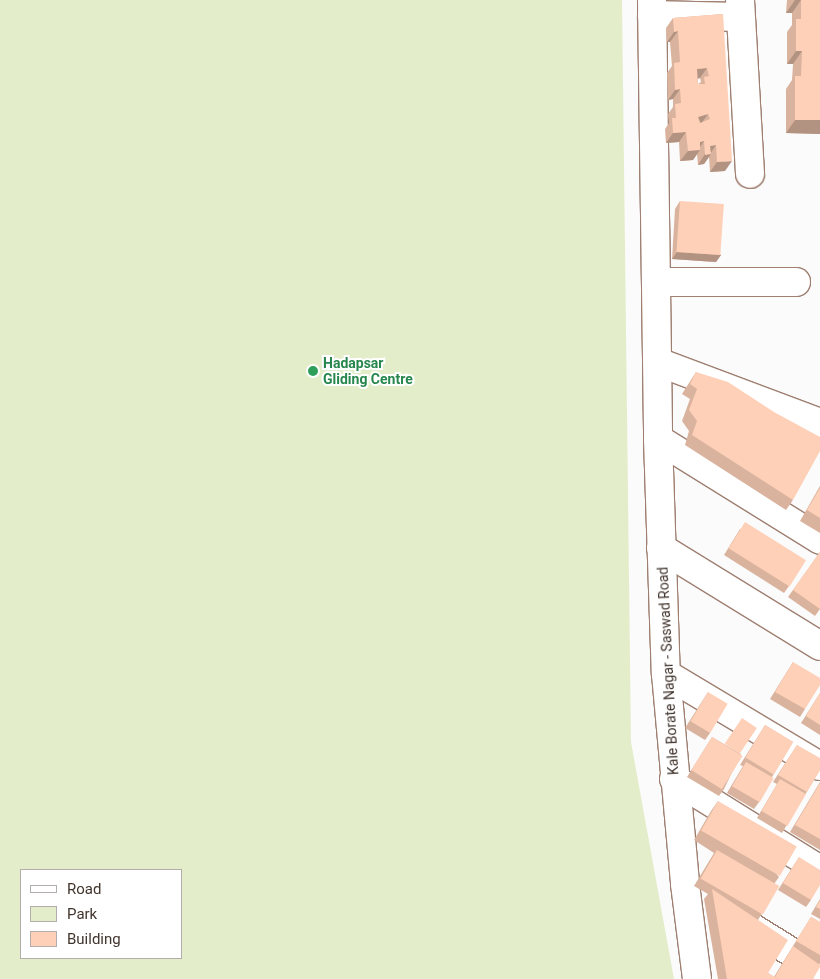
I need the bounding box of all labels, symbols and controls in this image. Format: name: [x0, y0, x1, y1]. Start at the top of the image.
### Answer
place label: Hadapsar Gliding Centre: [323, 355, 413, 388]
marker: Hadapsar Gliding Centre: [307, 365, 319, 377]
street label: Kale Borate Nagar - Saswad Road: [654, 567, 682, 775]
legend: [20, 869, 182, 959]
text: Road: [67, 880, 101, 898]
text: Park: [67, 905, 97, 923]
text: Building: [67, 930, 121, 948]

